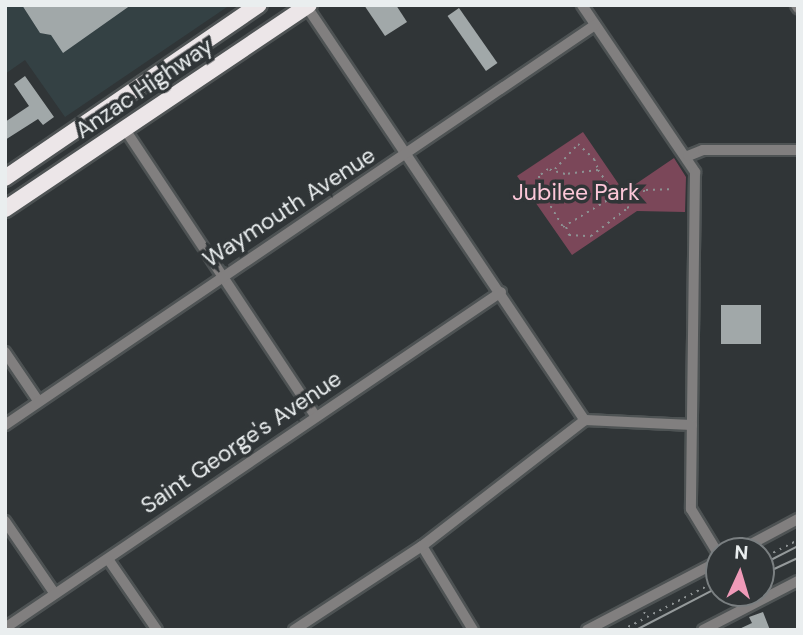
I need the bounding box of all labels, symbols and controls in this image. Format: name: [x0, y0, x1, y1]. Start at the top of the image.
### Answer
street label: Anzac Highway: [70, 32, 218, 144]
street label: Waymouth Avenue: [198, 141, 380, 273]
park label: Jubilee Park: [512, 178, 640, 206]
street label: Saint George's Avenue: [135, 365, 347, 519]
north arrow: [705, 537, 775, 607]
text: N: [734, 540, 749, 565]

